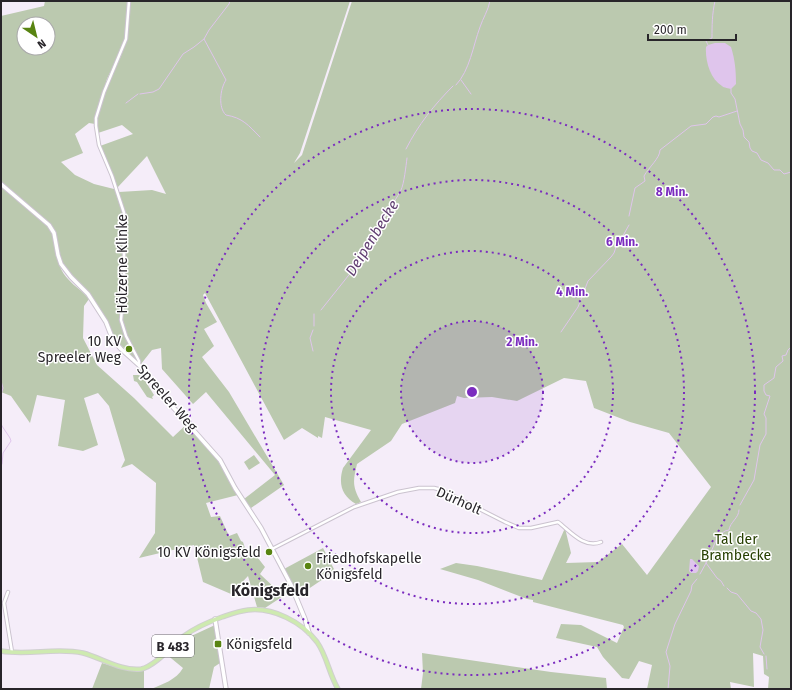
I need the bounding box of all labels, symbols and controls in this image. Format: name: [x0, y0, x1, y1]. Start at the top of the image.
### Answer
north arrow: [16, 16, 56, 56]
scale bar: [648, 16, 736, 42]
text: 200 m: [654, 23, 687, 37]
text: N: [35, 36, 48, 51]
text: 8 Min.: [656, 185, 688, 199]
water label: Deipenbecke: [342, 197, 403, 279]
street label: Hölzerne Klinke: [114, 214, 131, 314]
text: 6 Min.: [606, 235, 638, 249]
text: 4 Min.: [556, 285, 588, 299]
place label: 10 KV Spreeler Weg: [38, 333, 122, 366]
text: 2 Min.: [506, 335, 538, 349]
marker: 10 KV Spreeler Weg: [124, 344, 134, 354]
street label: Spreeler Weg: [133, 361, 201, 436]
centre of rings: [465, 385, 479, 399]
street label: Dürholt: [434, 483, 485, 519]
park label: Tal der Brambecke: [701, 531, 771, 564]
place label: 10 KV Königsfeld: [157, 544, 261, 561]
marker: 10 KV Königsfeld: [264, 547, 274, 557]
place label: Friedhofskapelle Königsfeld: [316, 550, 422, 583]
marker: Friedhofskapelle Königsfeld: [303, 561, 313, 571]
district label: Königsfeld: [231, 581, 309, 600]
road number: B 483: [152, 635, 194, 657]
place label: Königsfeld: [226, 636, 293, 653]
marker: Königsfeld: [213, 639, 223, 649]

